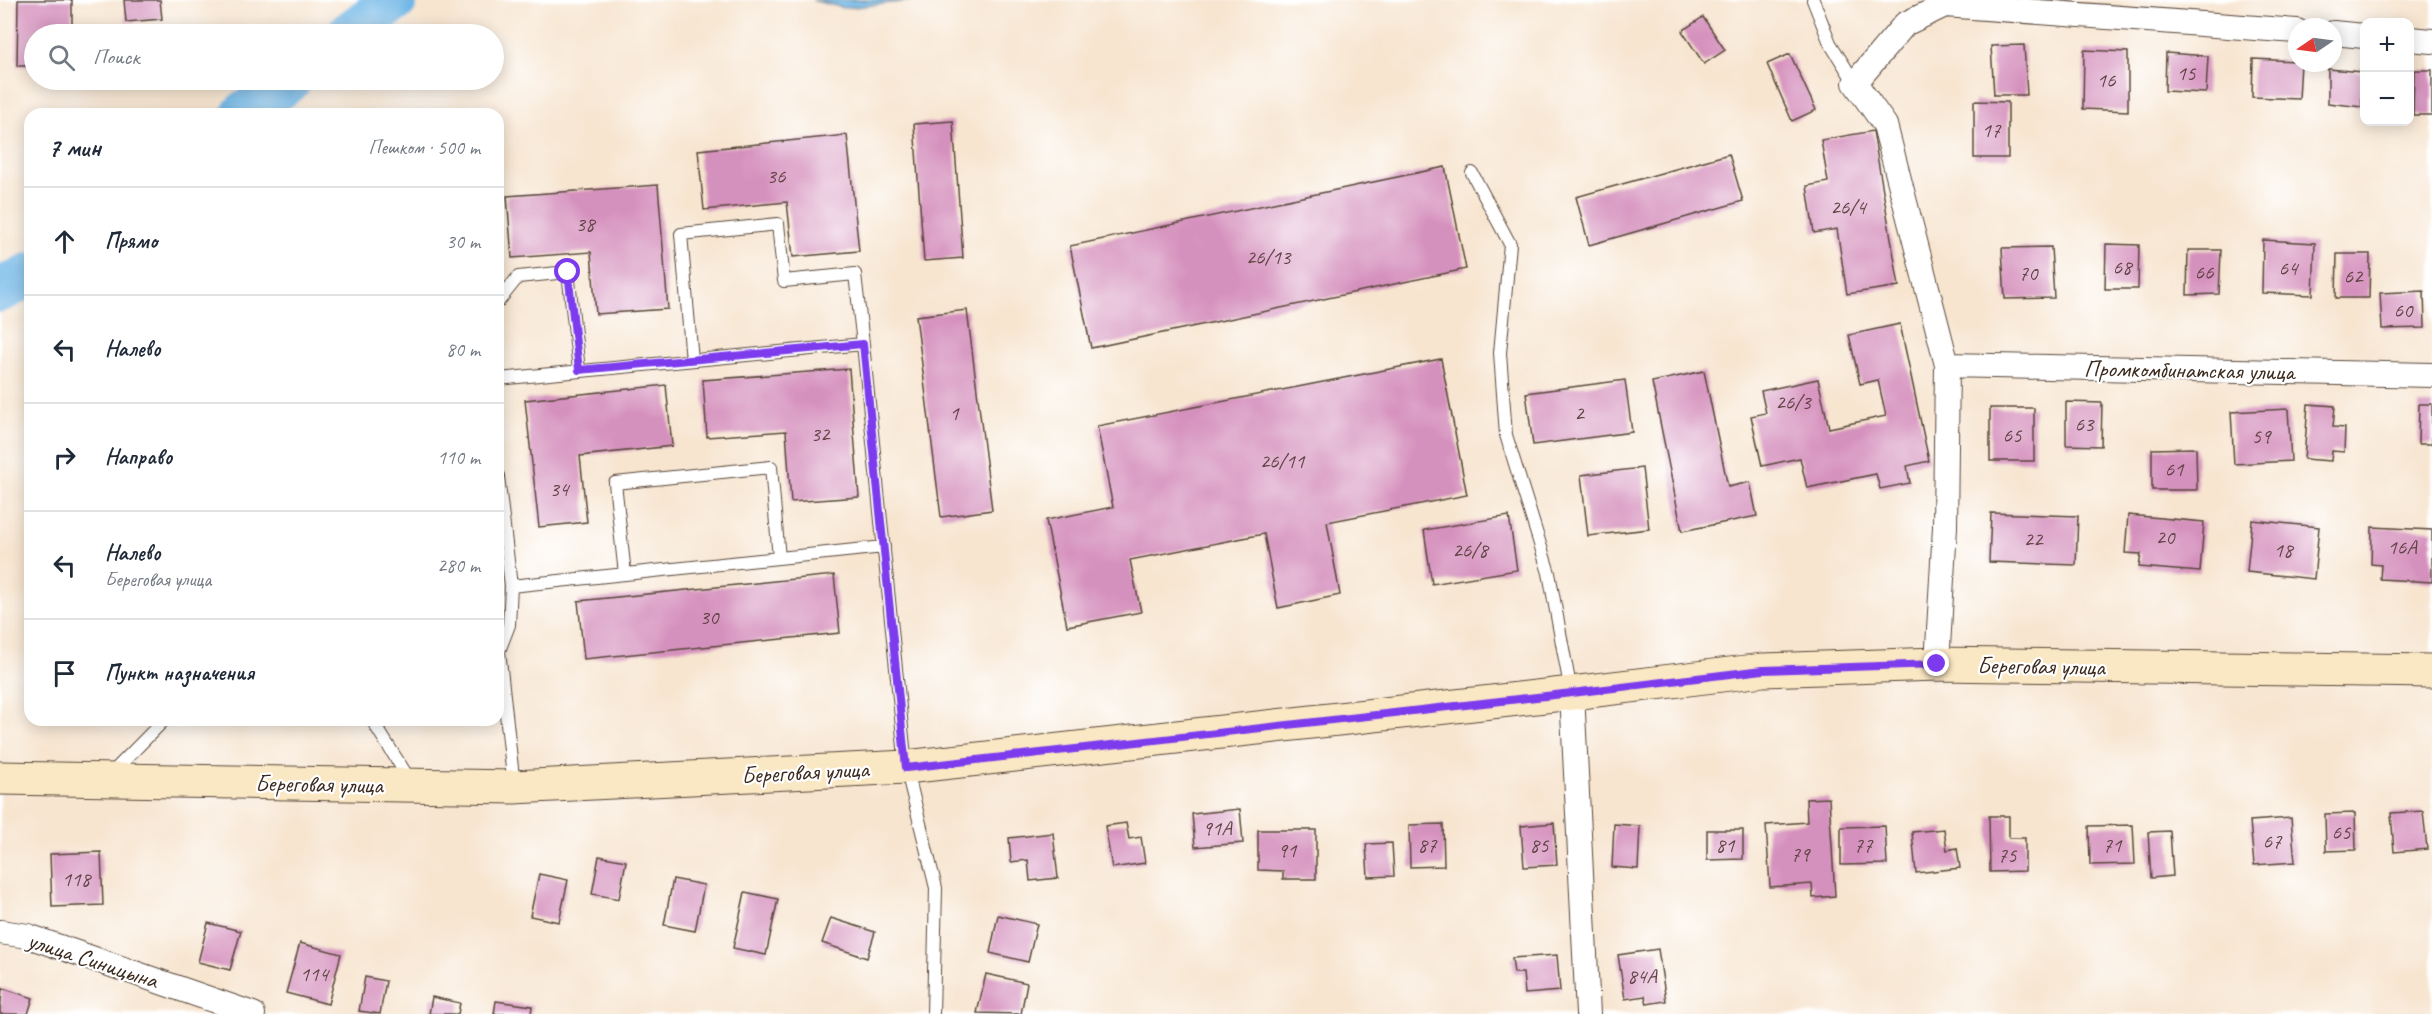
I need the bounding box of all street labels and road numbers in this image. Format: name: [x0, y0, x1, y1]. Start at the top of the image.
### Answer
street label: Промкомбинатская улица: [2084, 353, 2297, 387]
street label: Береговая улица: [1977, 650, 2106, 682]
street label: Береговая улица: [741, 754, 871, 790]
street label: Береговая улица: [255, 768, 384, 800]
street label: улица Синицына: [22, 924, 163, 996]

